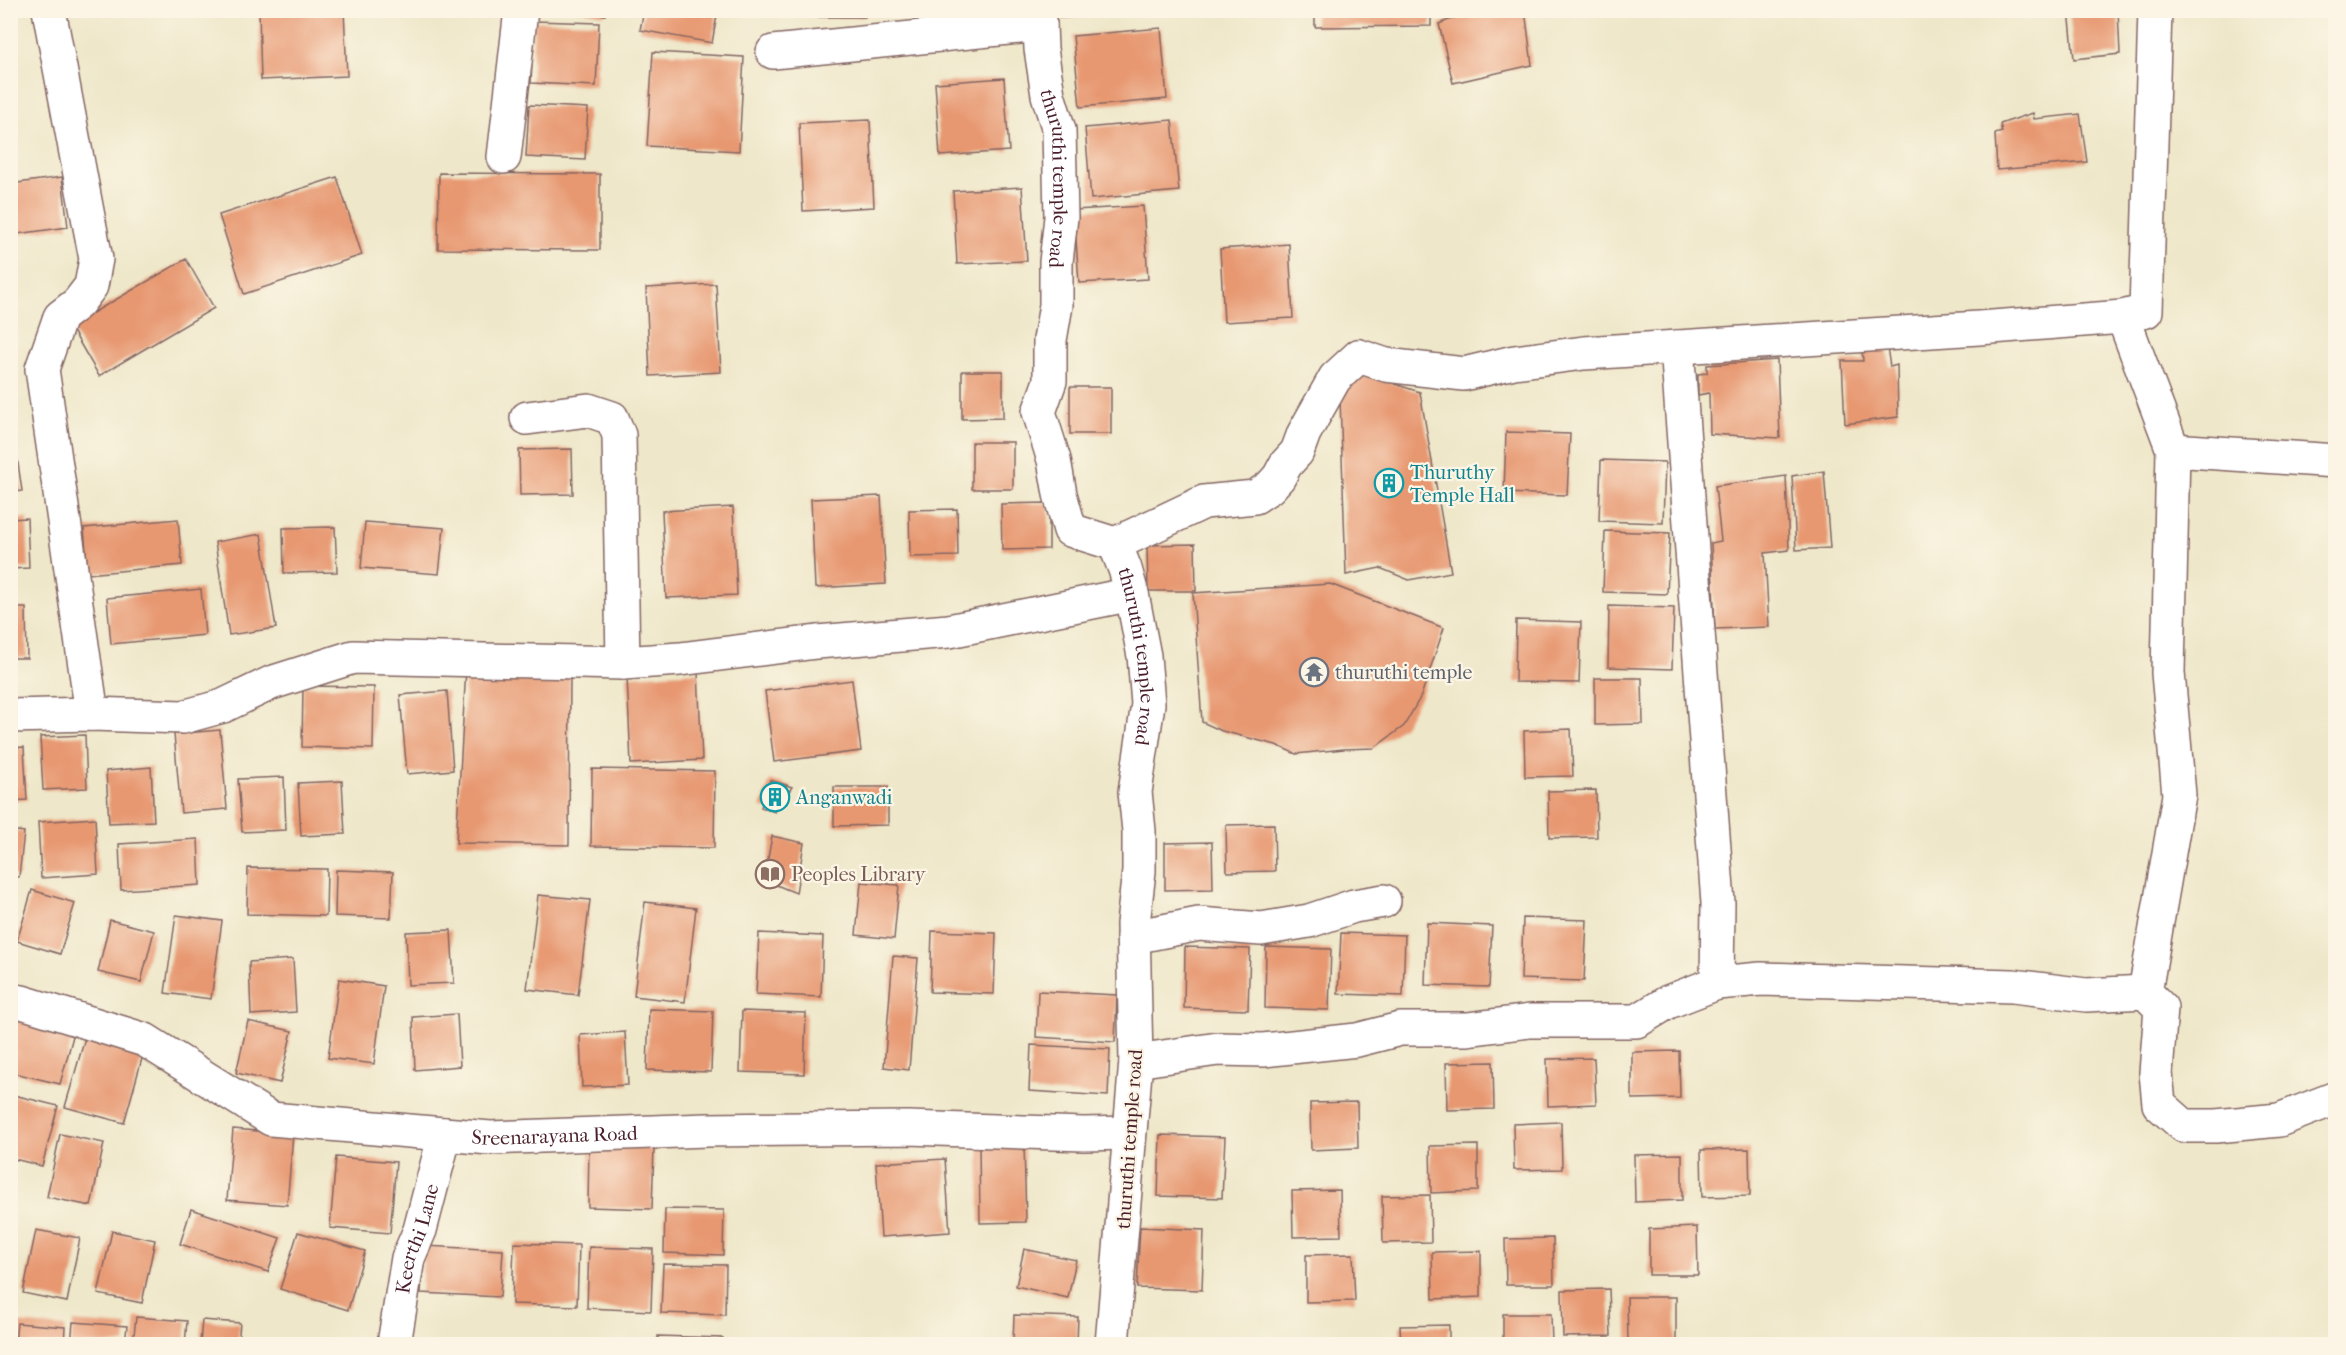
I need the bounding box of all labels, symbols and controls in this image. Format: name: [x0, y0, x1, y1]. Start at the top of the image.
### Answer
street label: thuruthi temple road: [1035, 88, 1072, 269]
place label: Thuruthy Temple Hall: [1410, 461, 1515, 507]
building icon: Thuruthy Temple Hall: [1373, 467, 1405, 499]
street label: thuruthi temple road: [1113, 565, 1159, 748]
temple icon: thuruthi temple: [1298, 656, 1330, 688]
place label: thuruthi temple: [1335, 661, 1473, 684]
building icon: Anganwadi: [759, 781, 791, 813]
place label: Anganwadi: [795, 786, 893, 809]
library icon: Peoples Library: [754, 858, 786, 890]
place label: Peoples Library: [791, 863, 927, 886]
street label: thuruthi temple road: [1112, 1047, 1147, 1230]
street label: Sreenarayana Road: [470, 1122, 639, 1150]
street label: Keerthi Lane: [391, 1181, 444, 1296]

